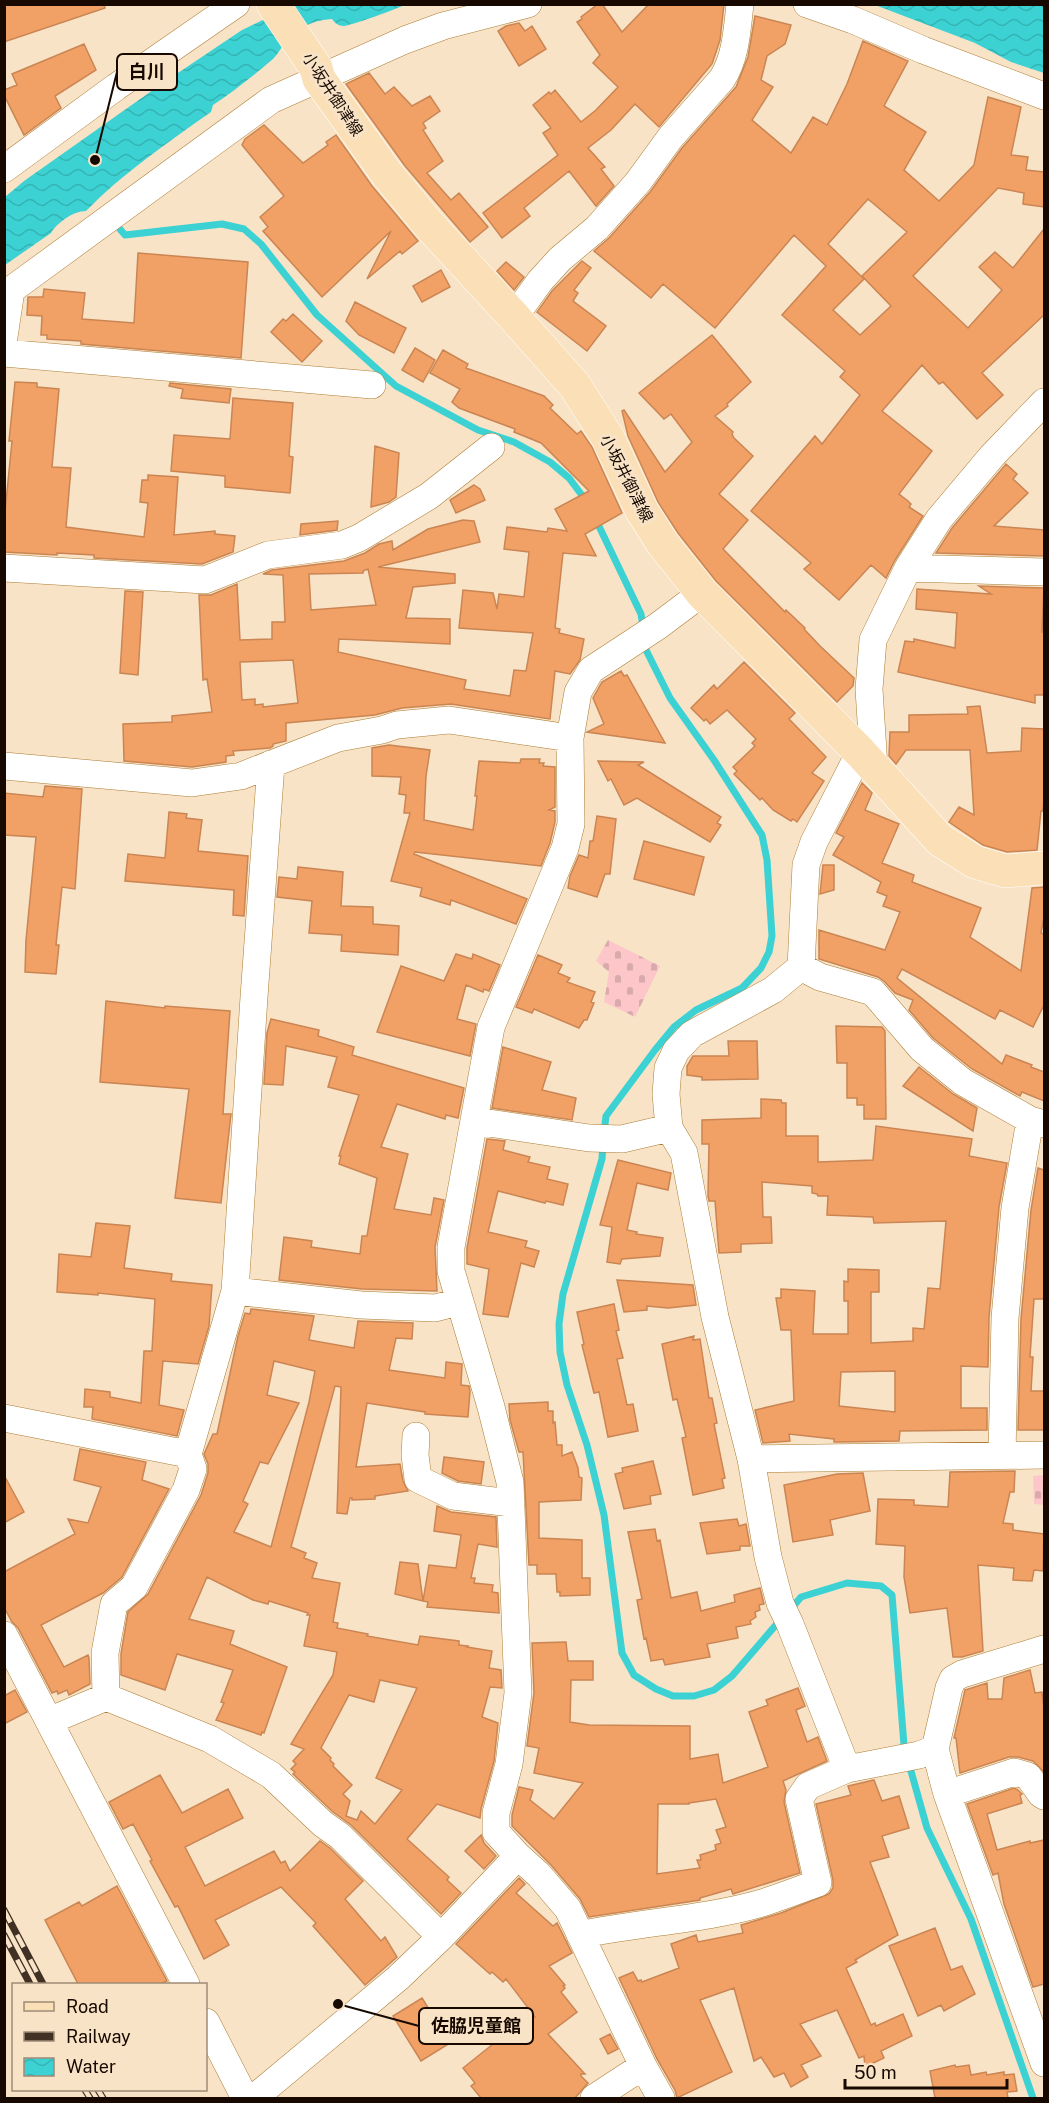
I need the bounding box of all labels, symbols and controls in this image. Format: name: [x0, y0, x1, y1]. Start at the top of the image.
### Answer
street label: 小坂井御津線: [298, 49, 367, 140]
callout: 白川: [117, 54, 177, 90]
text: 白川: [129, 61, 165, 82]
street label: 小坂井御津線: [596, 431, 657, 525]
legend: [12, 1983, 207, 2091]
text: Road: [66, 1996, 109, 2017]
callout: 佐脇児童館: [419, 2008, 533, 2044]
text: 佐脇児童館: [431, 2015, 521, 2036]
text: Railway: [66, 2026, 131, 2047]
scale bar: [845, 2052, 1007, 2090]
text: Water: [66, 2056, 116, 2077]
text: 50 m: [854, 2062, 897, 2083]

